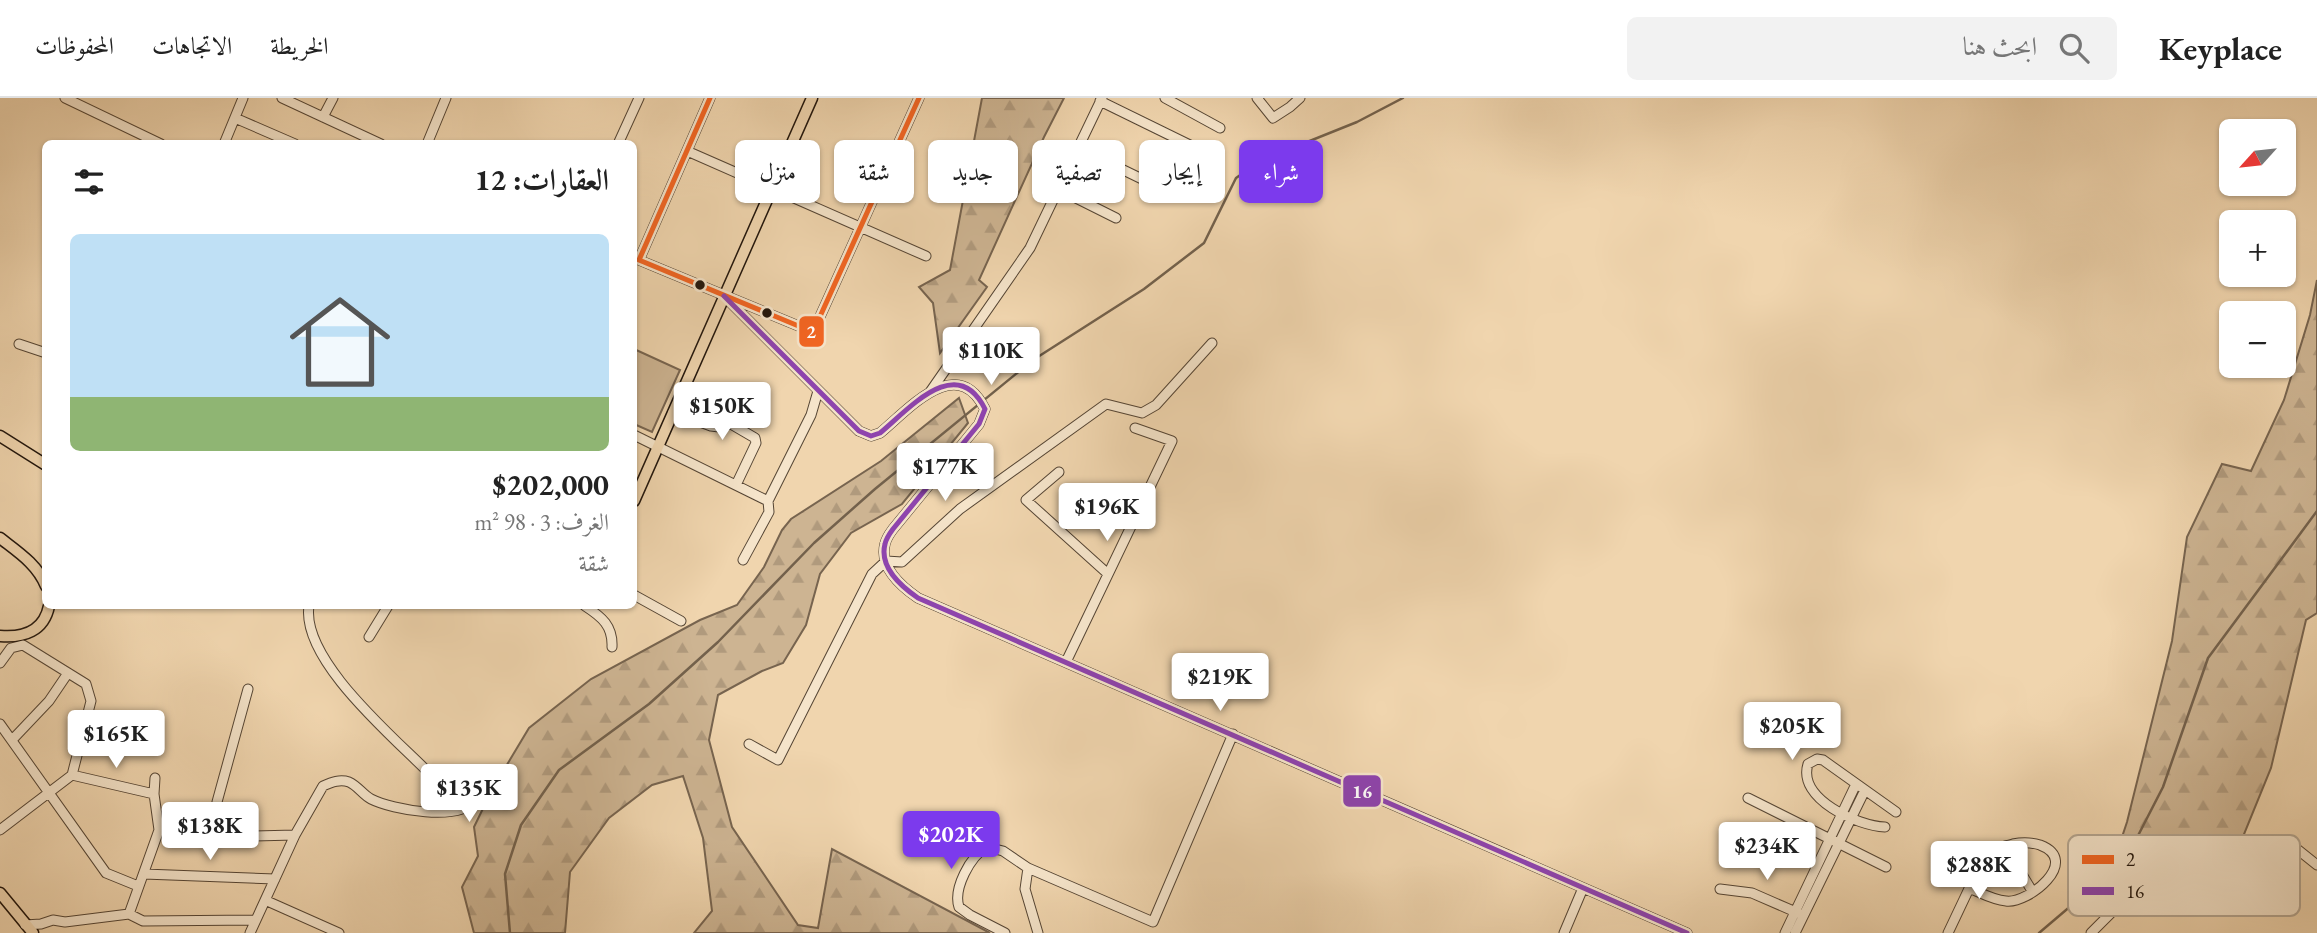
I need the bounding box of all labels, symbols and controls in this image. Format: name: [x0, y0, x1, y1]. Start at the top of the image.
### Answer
search box: [1627, 17, 2117, 80]
text: Keyplace: [2159, 27, 2282, 70]
text: ابحث هنا: [1963, 29, 2037, 63]
icon: search: [2055, 29, 2093, 67]
text: المحفوظات: [35, 30, 114, 61]
text: الاتجاهات: [152, 30, 232, 61]
text: الخريطة: [270, 30, 329, 61]
north arrow: [2219, 119, 2296, 196]
map controls: [2219, 119, 2296, 378]
chip: منزل: [735, 140, 820, 203]
chip: شقة: [834, 140, 914, 203]
chip: جديد: [928, 140, 1018, 203]
chip: تصفية: [1032, 140, 1125, 203]
chip: إيجار: [1139, 140, 1225, 203]
chip: شراء: [1239, 140, 1323, 203]
text: العقارات: 12: [474, 160, 609, 199]
icon: filters: [70, 163, 108, 201]
button: +: [2219, 210, 2296, 287]
unlabelled marker: [693, 278, 707, 292]
icon: home: [277, 279, 403, 405]
button: −: [2219, 301, 2296, 378]
unlabelled marker: [760, 306, 774, 320]
line badge: 2: [798, 315, 825, 348]
text: 2: [806, 319, 816, 344]
pin: $110K: [942, 328, 1040, 387]
text: $110K: [959, 335, 1023, 365]
pin: $150K: [673, 382, 771, 442]
text: $150K: [690, 390, 754, 420]
pin: $177K: [896, 444, 994, 503]
text: $177K: [913, 451, 977, 481]
text: $202,000: [493, 465, 609, 504]
pin: $196K: [1058, 484, 1156, 543]
text: $196K: [1075, 491, 1139, 521]
text: الغرف: 3 · 98 m²: [474, 507, 609, 537]
text: شقة: [579, 548, 609, 578]
pin: $219K: [1171, 654, 1269, 713]
text: $219K: [1188, 661, 1252, 691]
pin: $205K: [1743, 702, 1841, 762]
pin: $165K: [67, 710, 165, 770]
text: $205K: [1760, 710, 1824, 740]
text: $165K: [84, 718, 148, 748]
pin: $135K: [420, 764, 518, 824]
text: $135K: [437, 772, 501, 802]
line badge: 16: [1342, 774, 1382, 808]
text: 16: [1352, 779, 1372, 804]
pin: $138K: [161, 802, 259, 862]
text: $138K: [178, 810, 242, 840]
pin: $202K: [902, 812, 1000, 871]
text: $202K: [919, 819, 983, 849]
pin: $234K: [1718, 822, 1816, 882]
text: $234K: [1735, 830, 1799, 860]
legend: [2068, 835, 2300, 916]
pin: $288K: [1930, 842, 2028, 901]
text: 2: [2126, 847, 2135, 872]
text: $288K: [1947, 849, 2011, 879]
text: 16: [2126, 879, 2144, 904]

